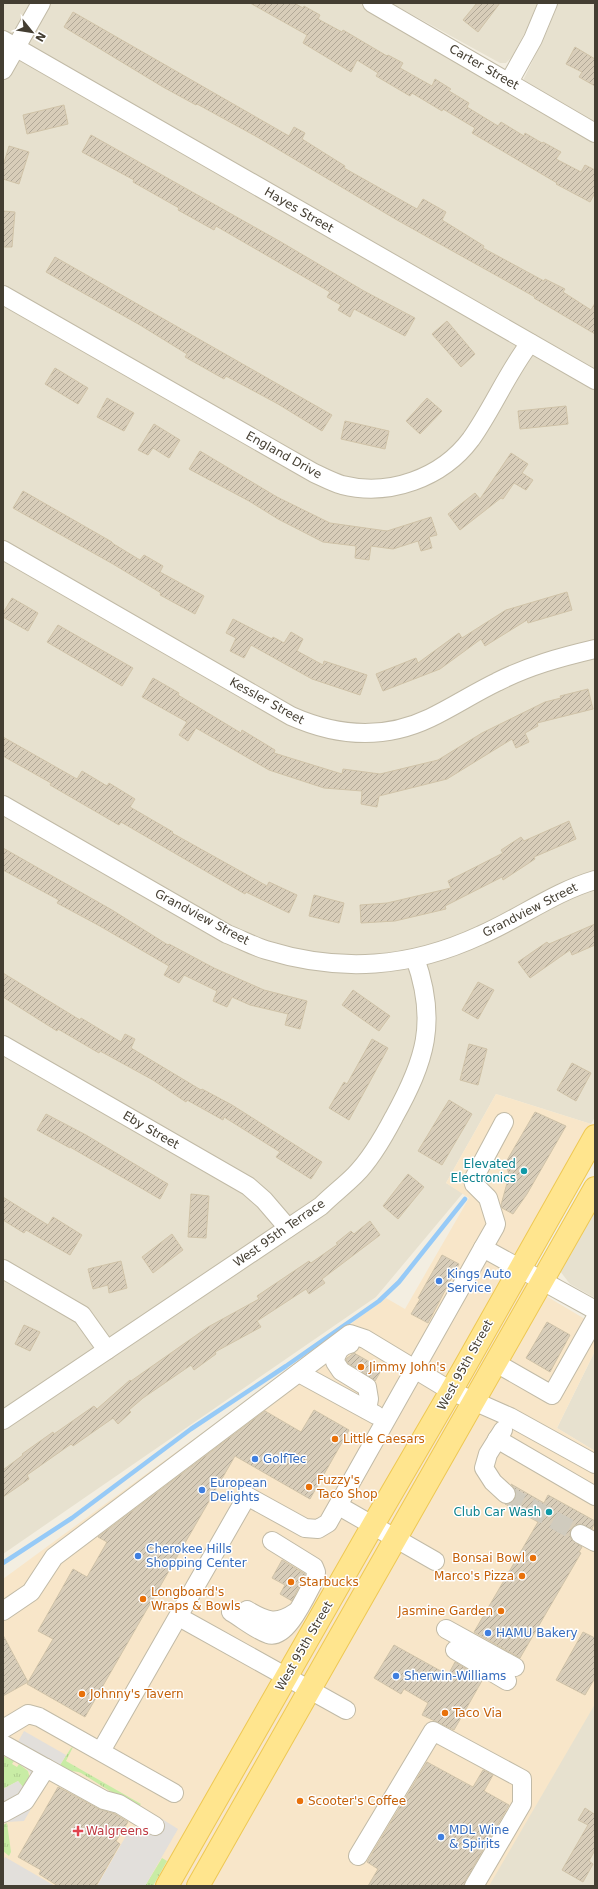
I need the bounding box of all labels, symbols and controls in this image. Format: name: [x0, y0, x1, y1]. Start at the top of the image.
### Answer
north arrow: [12, 12, 52, 52]
text: N: [32, 30, 48, 44]
street label: Carter Street: [447, 41, 522, 93]
street label: Hayes Street: [262, 185, 336, 236]
street label: England Drive: [244, 428, 324, 482]
street label: Kessler Street: [227, 675, 307, 727]
street label: Grandview Street: [480, 880, 580, 940]
street label: Grandview Street: [152, 886, 252, 948]
street label: Eby Street: [120, 1108, 182, 1152]
place label: Elevated Electronics: [451, 1157, 516, 1185]
marker: Elevated Electronics: [519, 1166, 529, 1176]
street label: West 95th Terrace: [231, 1196, 327, 1270]
place label: Kings Auto Service: [447, 1267, 511, 1295]
marker: Kings Auto Service: [434, 1276, 444, 1286]
street label: West 95th Street: [434, 1317, 496, 1413]
place label: Jimmy John's: [368, 1360, 446, 1374]
marker: Jimmy John's: [356, 1362, 366, 1372]
place label: Little Caesars: [343, 1432, 425, 1446]
marker: Little Caesars: [330, 1434, 340, 1444]
place label: GolfTec: [263, 1452, 306, 1466]
marker: GolfTec: [250, 1454, 260, 1464]
place label: Fuzzy's Taco Shop: [316, 1473, 378, 1501]
place label: European Delights: [210, 1476, 267, 1504]
marker: Fuzzy's Taco Shop: [304, 1482, 314, 1492]
marker: European Delights: [197, 1485, 207, 1495]
place label: Club Car Wash: [453, 1505, 541, 1519]
marker: Club Car Wash: [544, 1507, 554, 1517]
place label: Cherokee Hills Shopping Center: [146, 1542, 247, 1570]
marker: Cherokee Hills Shopping Center: [133, 1551, 143, 1561]
place label: Bonsai Bowl: [452, 1551, 525, 1565]
marker: Bonsai Bowl: [528, 1553, 538, 1563]
place label: Marco's Pizza: [434, 1569, 514, 1583]
marker: Marco's Pizza: [517, 1571, 527, 1581]
place label: Starbucks: [299, 1575, 359, 1589]
marker: Starbucks: [286, 1577, 296, 1587]
place label: Longboard's Wraps & Bowls: [151, 1585, 240, 1613]
marker: Longboard's Wraps & Bowls: [138, 1594, 148, 1604]
street label: West 95th Street: [273, 1598, 335, 1693]
place label: Jasmine Garden: [397, 1604, 493, 1618]
marker: Jasmine Garden: [496, 1606, 506, 1616]
place label: HAMU Bakery: [496, 1626, 578, 1640]
marker: HAMU Bakery: [483, 1628, 493, 1638]
place label: Sherwin-Williams: [404, 1669, 506, 1683]
marker: Sherwin-Williams: [391, 1671, 401, 1681]
place label: Johnny's Tavern: [89, 1687, 184, 1701]
marker: Johnny's Tavern: [77, 1689, 87, 1699]
place label: Taco Via: [452, 1706, 502, 1720]
marker: Taco Via: [440, 1708, 450, 1718]
place label: Scooter's Coffee: [308, 1794, 406, 1808]
marker: Scooter's Coffee: [295, 1796, 305, 1806]
place label: MDL Wine & Spirits: [449, 1823, 509, 1851]
place label: Walgreens: [86, 1824, 149, 1838]
marker: Walgreens: [73, 1826, 83, 1836]
marker: MDL Wine & Spirits: [436, 1832, 446, 1842]

